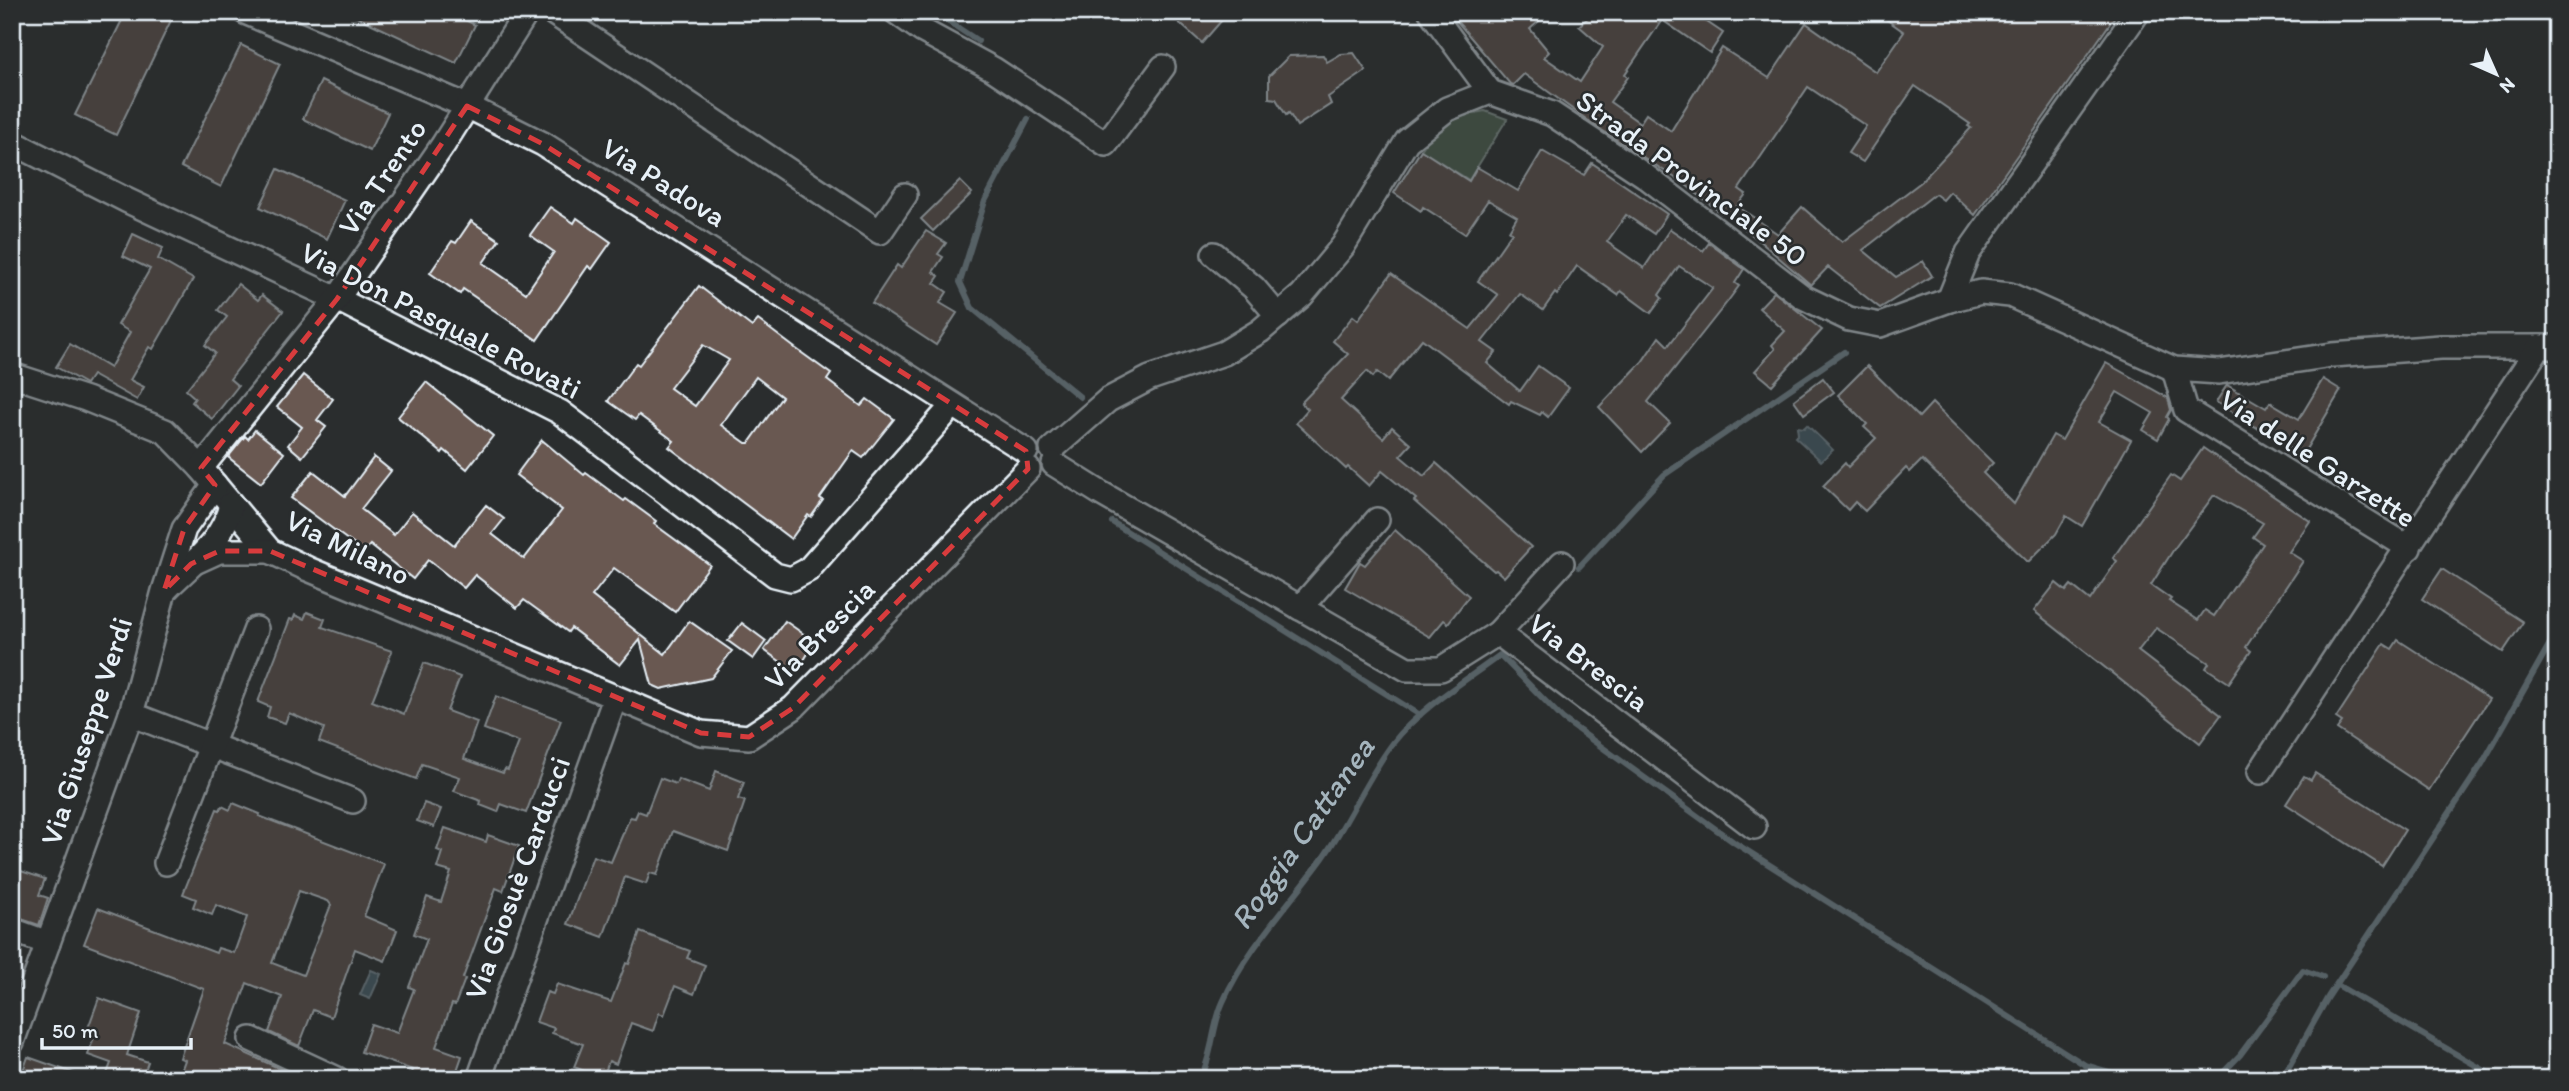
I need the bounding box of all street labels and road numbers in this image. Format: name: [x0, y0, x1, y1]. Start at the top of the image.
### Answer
street label: Strada Provinciale 50: [1569, 82, 1815, 274]
street label: Via Trento: [330, 112, 434, 242]
street label: Via Padova: [595, 129, 733, 235]
street label: Via Don Pasquale Rovati: [295, 233, 587, 407]
street label: Via delle Garzette: [2213, 381, 2423, 535]
street label: Via Milano: [280, 501, 416, 593]
street label: Via Brescia: [756, 571, 882, 697]
street label: Via Brescia: [1521, 604, 1657, 720]
street label: Via Giuseppe Verdi: [32, 612, 140, 850]
street label: Via Giosuè Carducci: [456, 751, 578, 1005]

